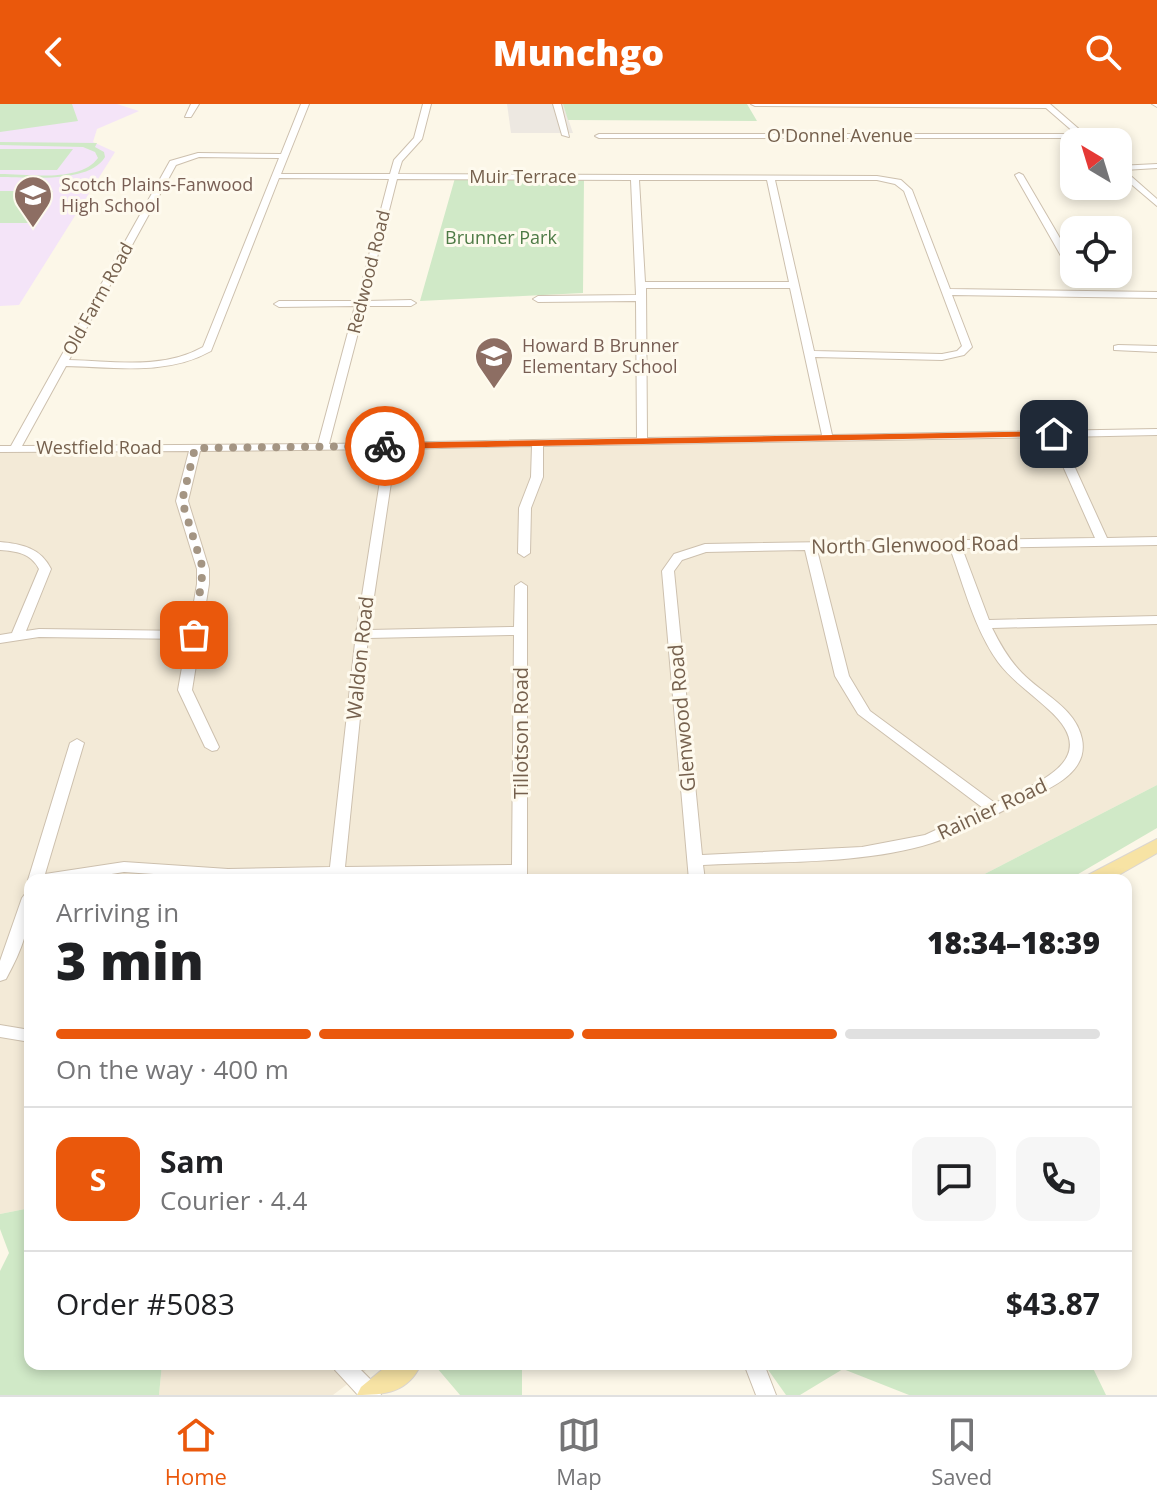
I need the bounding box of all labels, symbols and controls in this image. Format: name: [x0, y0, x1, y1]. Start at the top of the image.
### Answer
text: Munchgo: [493, 28, 664, 77]
icon: back: [32, 30, 76, 74]
icon: search: [1081, 30, 1125, 74]
street label: O'Donnel Avenue: [767, 123, 913, 147]
north arrow: [1060, 128, 1132, 200]
map controls: [1060, 128, 1132, 288]
street label: Muir Terrace: [469, 164, 577, 188]
place label: Scotch Plains-Fanwood High School: [61, 172, 253, 217]
school or university icon: Scotch Plains-Fanwood High School: [12, 174, 54, 229]
street label: Redwood Road: [341, 207, 395, 336]
button: locate: [1060, 216, 1132, 288]
park label: Brunner Park: [445, 225, 557, 249]
street label: Old Farm Road: [56, 238, 138, 359]
place label: Howard B Brunner Elementary School: [522, 333, 680, 378]
school or university icon: Howard B Brunner Elementary School: [473, 335, 515, 390]
pin: [1020, 400, 1088, 468]
courier: [345, 406, 425, 486]
icon: home: [1032, 412, 1076, 456]
icon: bike: [363, 424, 407, 468]
street label: Westfield Road: [36, 435, 162, 459]
street label: North Glenwood Road: [811, 529, 1019, 560]
street label: Waldon Road: [340, 595, 379, 721]
pin: [160, 601, 228, 669]
icon: bag: [172, 613, 216, 657]
street label: Glenwood Road: [662, 643, 701, 793]
street label: Tillotson Road: [507, 667, 534, 799]
street label: Rainier Road: [933, 771, 1051, 846]
text: Arriving in: [56, 894, 179, 930]
text: 18:34–18:39: [927, 922, 1100, 963]
text: 3 min: [56, 924, 204, 995]
text: On the way · 400 m: [56, 1051, 289, 1087]
button: chat: [912, 1137, 996, 1221]
button: phone: [1016, 1137, 1100, 1221]
text: Sam: [160, 1141, 224, 1182]
text: S: [90, 1159, 106, 1200]
text: Courier · 4.4: [160, 1182, 307, 1218]
text: Order #5083: [56, 1283, 235, 1324]
text: $43.87: [1006, 1283, 1100, 1324]
tab: Home: [165, 1413, 227, 1491]
tab: Map: [556, 1413, 602, 1491]
tab: Saved: [931, 1413, 992, 1491]

